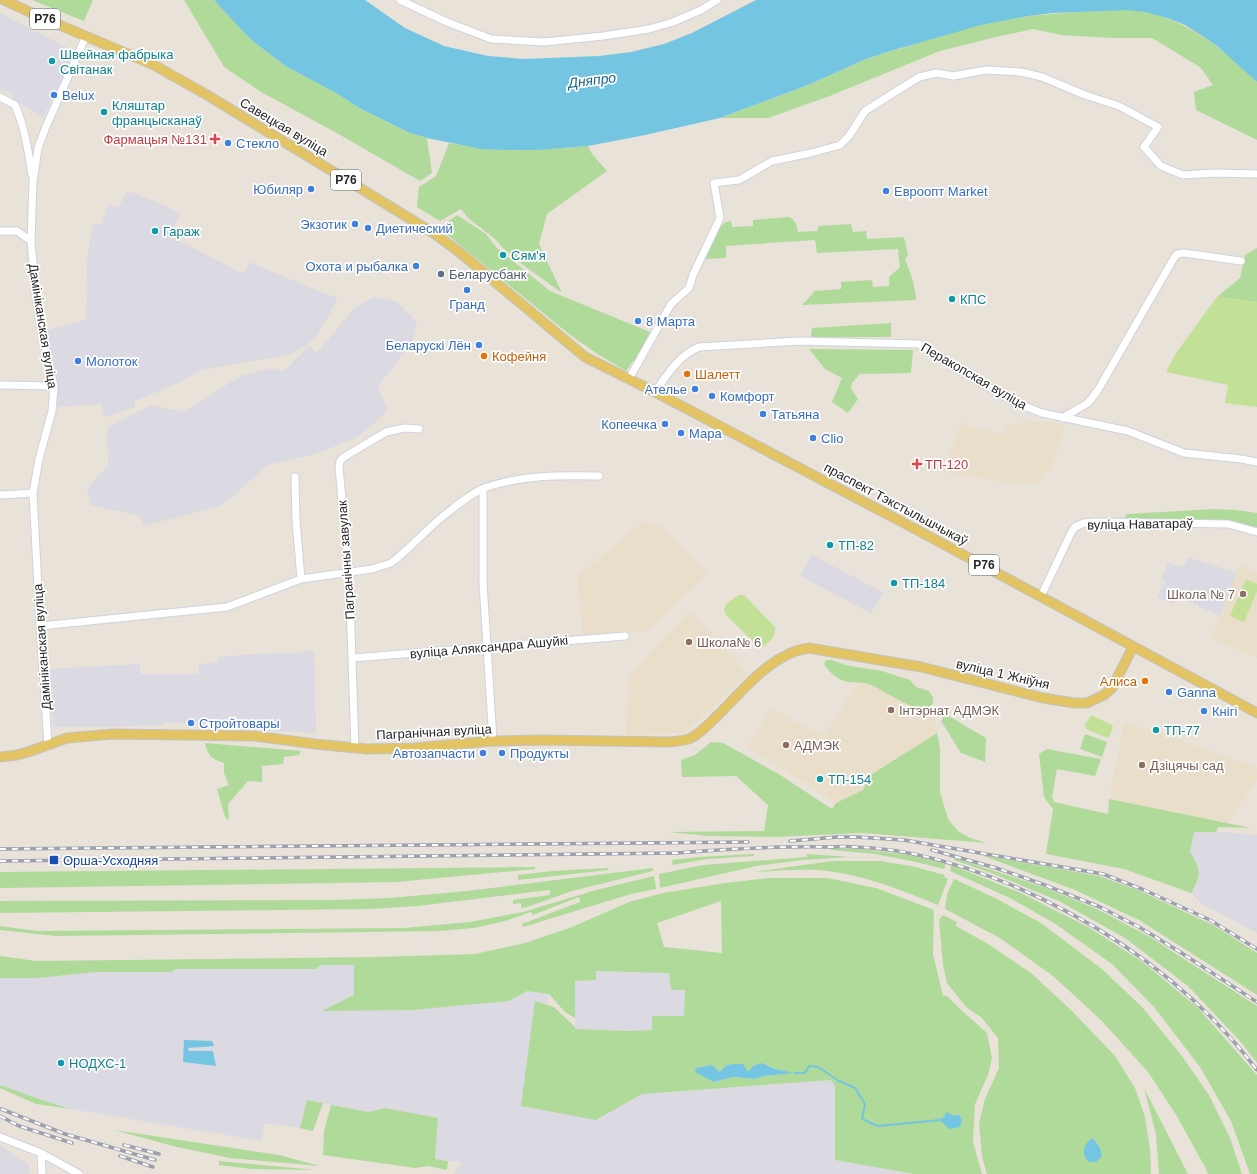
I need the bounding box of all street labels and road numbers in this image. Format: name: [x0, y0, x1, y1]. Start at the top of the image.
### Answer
road number: Р76: [30, 9, 60, 29]
street label: Савецкая вуліца: [237, 95, 331, 160]
road number: Р76: [331, 170, 361, 190]
street label: Дамініканская вуліца: [26, 262, 60, 390]
street label: Перакопская вуліца: [919, 340, 1030, 413]
street label: праспект Тэкстыльшчыкаў: [822, 460, 971, 549]
street label: Пагранічны завулак: [334, 500, 358, 620]
street label: вуліца Наватараў: [1087, 516, 1194, 532]
road number: Р76: [969, 555, 999, 575]
street label: Дамініканская вуліца: [30, 583, 54, 711]
street label: вуліца Аляксандра Ашуйкі: [409, 633, 569, 661]
street label: вуліца 1 Жніўня: [955, 656, 1051, 692]
street label: Пагранічная вуліца: [376, 721, 493, 743]

